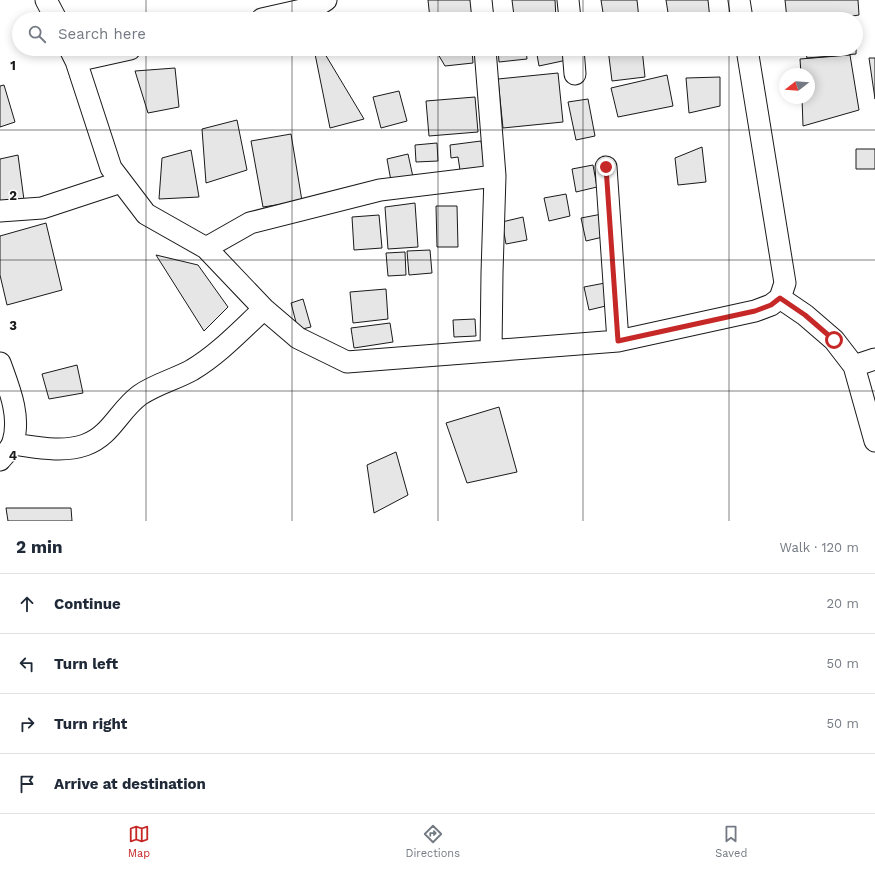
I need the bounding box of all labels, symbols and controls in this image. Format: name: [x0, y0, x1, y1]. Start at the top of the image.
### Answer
search box: [12, 12, 863, 56]
icon: search: [26, 23, 48, 45]
text: Search here: [58, 25, 146, 43]
text: 1: [10, 58, 16, 73]
north arrow: [779, 68, 815, 104]
route end: [597, 158, 615, 176]
text: 2: [9, 188, 17, 203]
text: 3: [9, 318, 17, 333]
route start: [825, 331, 843, 349]
text: 4: [9, 448, 18, 463]
text: 2 min: [16, 537, 62, 557]
text: Walk · 120 m: [780, 540, 859, 555]
icon: ahead: [16, 593, 38, 615]
text: Continue: [54, 595, 121, 613]
text: 20 m: [827, 596, 859, 611]
icon: left: [16, 653, 38, 675]
text: Turn left: [54, 655, 118, 673]
text: 50 m: [827, 656, 859, 671]
icon: right: [16, 713, 38, 735]
text: Turn right: [54, 715, 127, 733]
text: 50 m: [827, 716, 859, 731]
icon: arrive: [16, 773, 38, 795]
text: Arrive at destination: [54, 775, 206, 793]
tab: Map: [128, 823, 150, 860]
tab: Directions: [406, 823, 460, 860]
tab: Saved: [715, 823, 747, 860]

